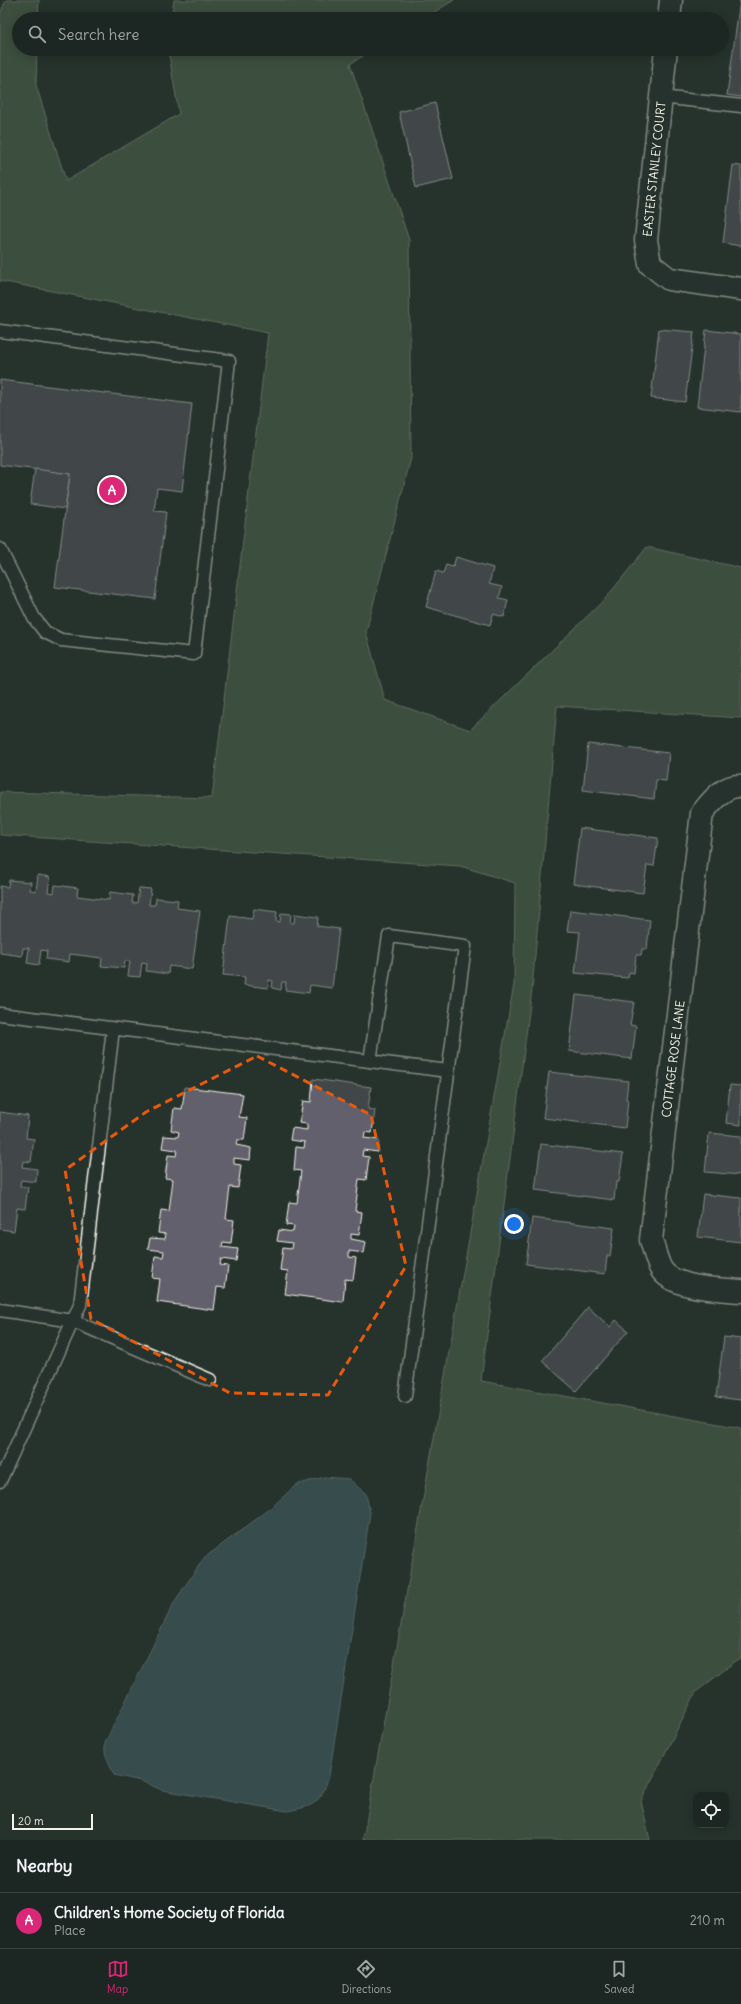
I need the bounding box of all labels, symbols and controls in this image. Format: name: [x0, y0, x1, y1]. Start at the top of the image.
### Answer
search box: [12, 12, 729, 56]
icon: search: [26, 23, 48, 45]
text: Search here: [58, 25, 139, 44]
street label: EASTER STANLEY COURT: [639, 101, 669, 237]
pin: A: [99, 475, 125, 505]
street label: COTTAGE ROSE LANE: [658, 1000, 688, 1118]
your location: [504, 1214, 524, 1234]
map controls: [693, 1792, 729, 1828]
button: locate: [693, 1792, 729, 1828]
scale bar: [12, 1812, 93, 1831]
text: 20 m: [18, 1814, 44, 1828]
text: Nearby: [16, 1855, 72, 1877]
text: Children's Home Society of Florida: [54, 1903, 285, 1922]
text: A: [25, 1912, 33, 1929]
text: 210 m: [690, 1912, 725, 1929]
text: Place: [54, 1922, 85, 1939]
tab: Map: [107, 1958, 129, 1996]
tab: Directions: [342, 1958, 391, 1996]
tab: Saved: [604, 1958, 634, 1996]

